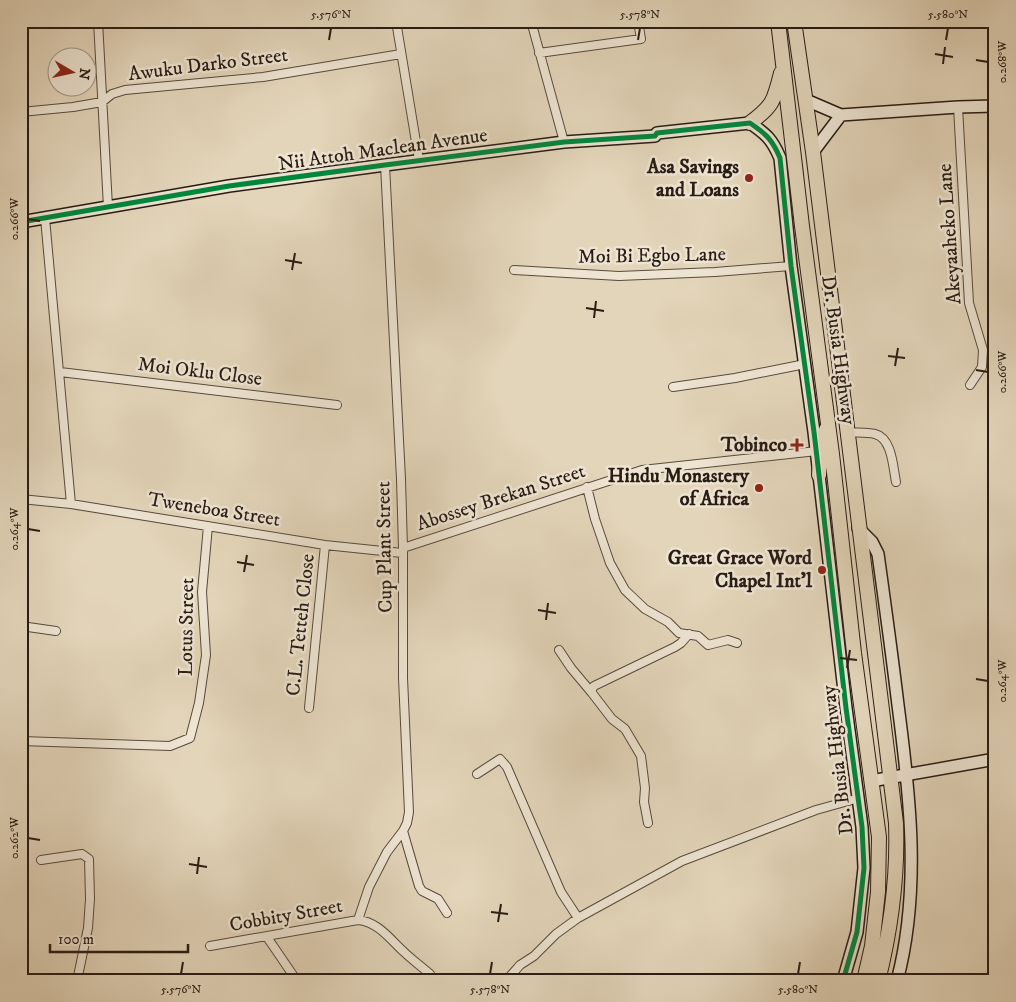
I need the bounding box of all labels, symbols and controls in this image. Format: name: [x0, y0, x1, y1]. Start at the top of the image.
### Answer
text: 5.576°N: [311, 7, 351, 22]
text: 5.578°N: [620, 7, 660, 22]
text: 5.580°N: [928, 7, 968, 22]
text: 0.268°W: [995, 40, 1010, 83]
street label: Awuku Darko Street: [127, 43, 289, 87]
north arrow: [48, 48, 98, 98]
text: N: [74, 67, 94, 81]
street label: Nii Attoh Maclean Avenue: [277, 123, 489, 177]
place label: Asa Savings and Loans: [646, 155, 739, 203]
street label: Akeyaaheko Lane: [933, 163, 967, 305]
marker: Asa Savings and Loans: [743, 172, 755, 184]
text: 0.266°W: [7, 197, 22, 240]
street label: Moi Bi Egbo Lane: [578, 242, 726, 270]
street label: Dr. Busia Highway: [815, 274, 861, 427]
text: 0.266°W: [995, 350, 1010, 393]
street label: Moi Oklu Close: [136, 352, 264, 392]
place label: Tobinco: [720, 433, 787, 458]
marker: Tobinco: [791, 439, 803, 451]
street label: Abossey Brekan Street: [413, 459, 589, 537]
place label: Hindu Monastery of Africa: [608, 464, 750, 512]
street label: Cup Plant Street: [371, 481, 399, 613]
marker: Hindu Monastery of Africa: [753, 482, 765, 494]
street label: Tweneboa Street: [146, 487, 282, 533]
text: 0.264°W: [7, 506, 22, 551]
place label: Great Grace Word Chapel Int'l: [668, 546, 813, 594]
street label: C.L. Tetteh Close: [281, 553, 321, 697]
marker: Great Grace Word Chapel Int'l: [816, 564, 828, 576]
street label: Lotus Street: [174, 578, 200, 676]
text: 0.264°W: [995, 658, 1010, 703]
street label: Dr. Busia Highway: [816, 683, 860, 836]
text: 0.262°W: [7, 816, 22, 859]
street label: Cobbity Street: [228, 894, 344, 938]
scale bar: [50, 922, 188, 954]
text: 100 m: [58, 930, 94, 949]
text: 5.576°N: [161, 982, 201, 997]
text: 5.578°N: [470, 982, 510, 997]
text: 5.580°N: [778, 982, 818, 997]

